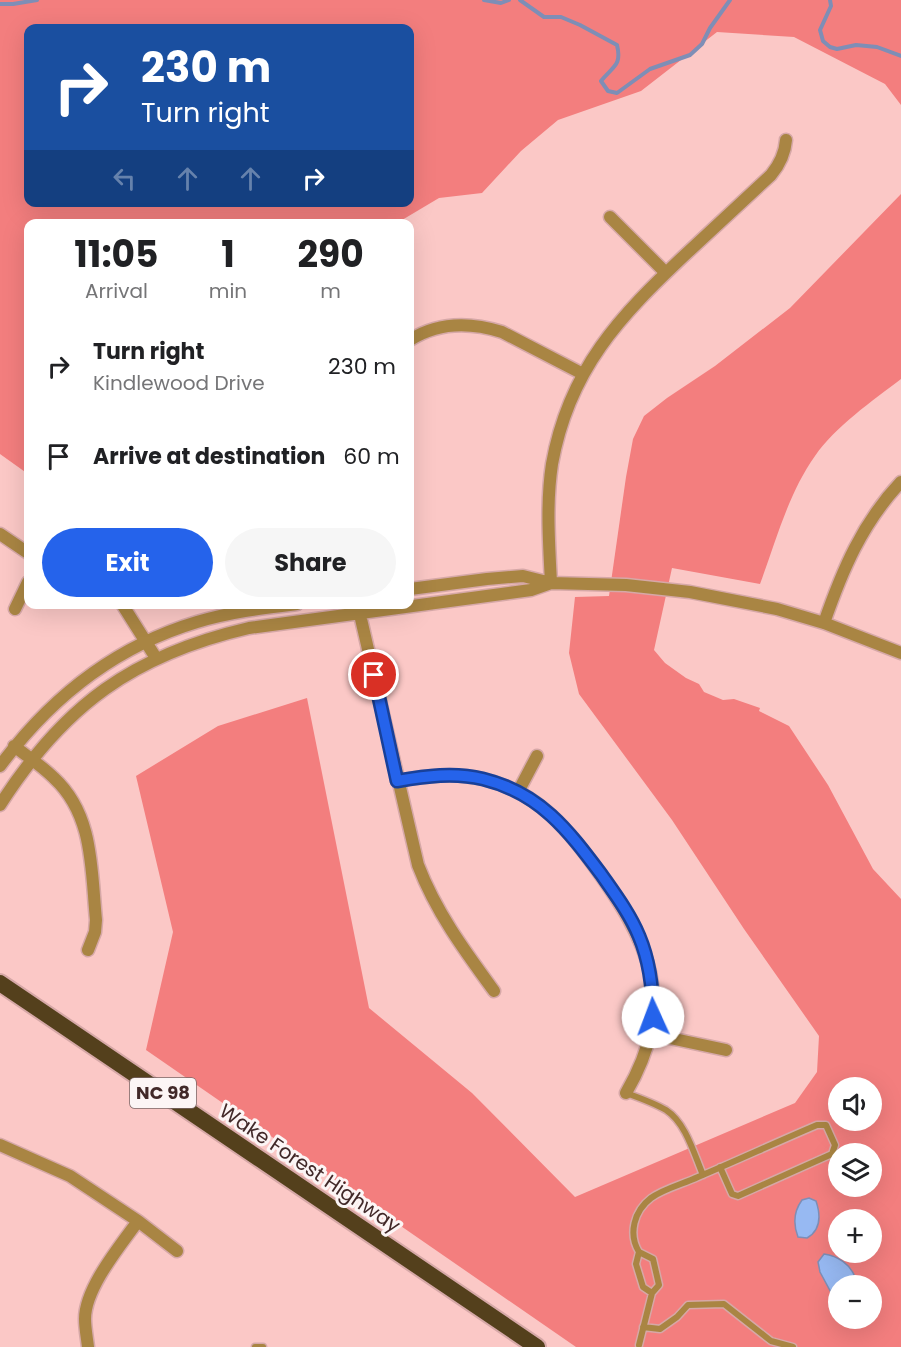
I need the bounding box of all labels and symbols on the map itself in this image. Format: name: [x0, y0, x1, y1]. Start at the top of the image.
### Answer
pin: [348, 649, 399, 700]
position arrow: [621, 985, 685, 1049]
road number: NC 98: [130, 1078, 196, 1108]
street label: Wake Forest Highway: [214, 1097, 406, 1239]

